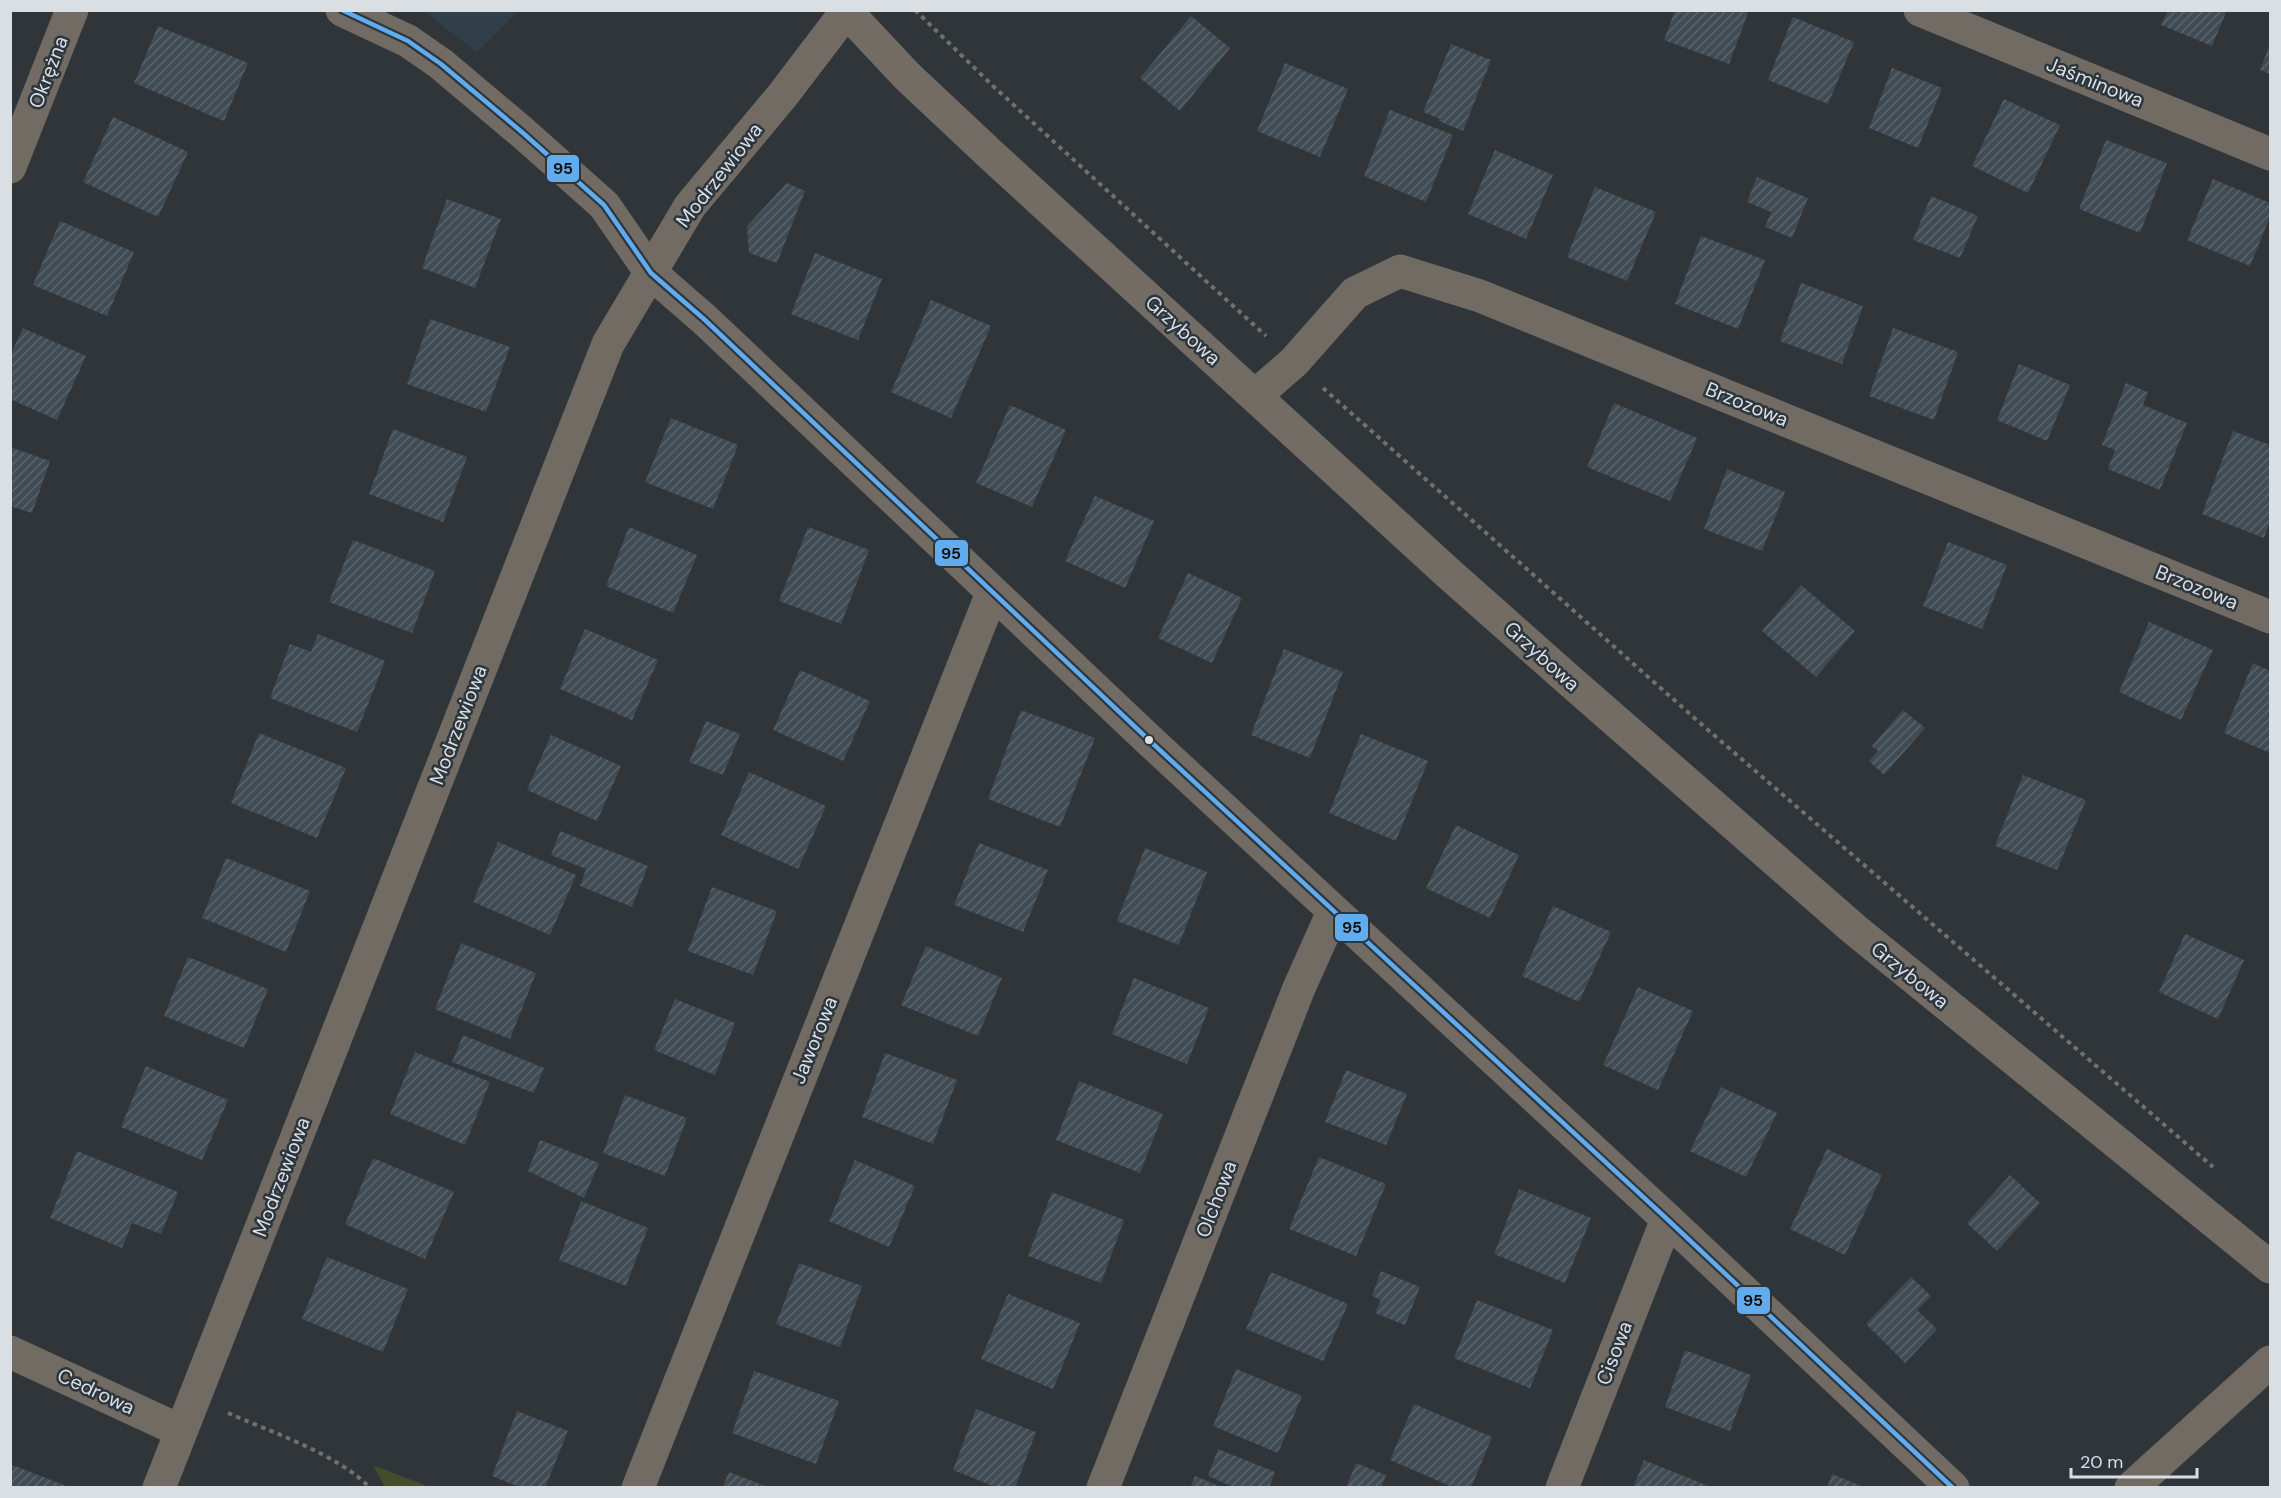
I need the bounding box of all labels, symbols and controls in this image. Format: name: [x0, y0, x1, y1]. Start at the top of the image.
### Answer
street label: Okrężna: [22, 32, 74, 112]
street label: Jaśminowa: [2043, 51, 2147, 113]
street label: Modrzewiowa: [670, 117, 768, 233]
line badge: 95: [546, 154, 580, 183]
text: 95: [553, 158, 573, 179]
street label: Grzybowa: [1140, 289, 1226, 371]
street label: Brzozowa: [1702, 376, 1792, 432]
line badge: 95: [934, 539, 969, 567]
text: 95: [941, 543, 961, 564]
street label: Brzozowa: [2152, 559, 2242, 615]
street label: Grzybowa: [1499, 615, 1585, 697]
street label: Modrzewiowa: [423, 661, 493, 789]
unlabelled marker: [1143, 734, 1155, 746]
line badge: 95: [1334, 913, 1369, 942]
text: 95: [1342, 917, 1362, 938]
street label: Grzybowa: [1866, 936, 1954, 1014]
street label: Jaworowa: [785, 993, 843, 1087]
street label: Modrzewiowa: [246, 1113, 316, 1241]
street label: Olchowa: [1190, 1157, 1242, 1241]
line badge: 95: [1736, 1286, 1771, 1315]
text: 95: [1743, 1290, 1763, 1311]
street label: Cisowa: [1590, 1317, 1638, 1389]
street label: Cedrowa: [53, 1362, 139, 1420]
scale bar: [2071, 1441, 2197, 1479]
text: 20 m: [2080, 1450, 2123, 1474]

